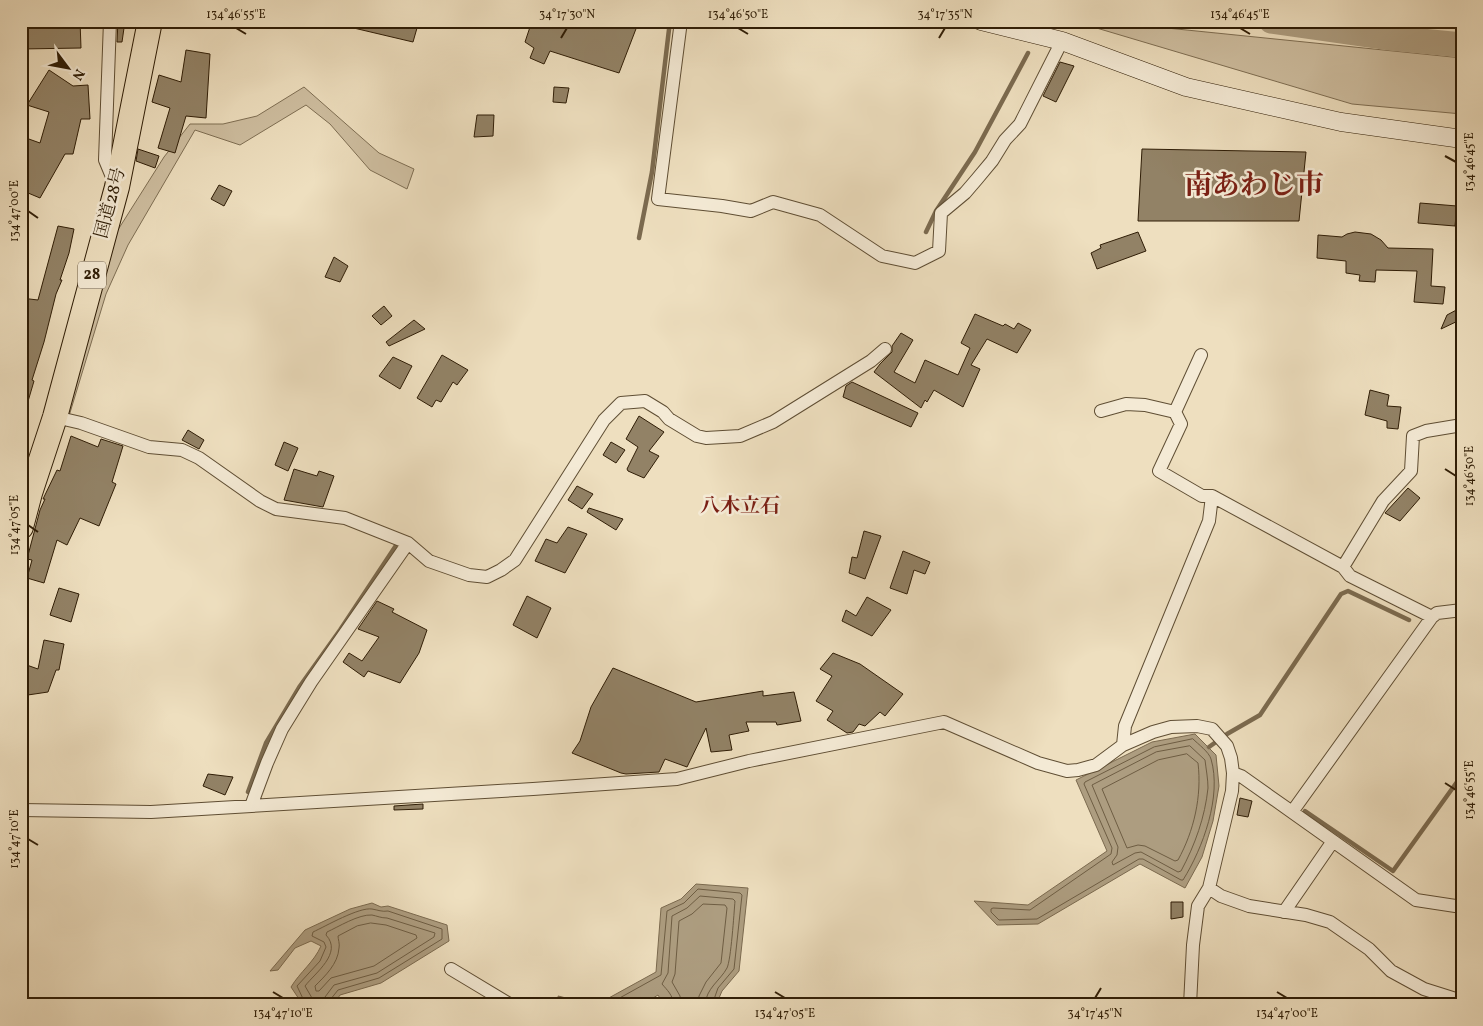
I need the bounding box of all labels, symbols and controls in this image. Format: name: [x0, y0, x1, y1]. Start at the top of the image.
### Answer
text: 134°46'55"E: [206, 7, 266, 23]
text: 34°17'30"N: [539, 7, 595, 23]
text: 134°46'50"E: [708, 7, 768, 23]
text: 34°17'35"N: [917, 7, 973, 23]
text: 134°46'45"E: [1210, 7, 1270, 23]
north arrow: [42, 42, 92, 92]
text: N: [67, 65, 89, 83]
text: 134°46'45"E: [1462, 132, 1478, 192]
street label: 国道28号: [90, 165, 132, 241]
district label: 南あわじ市: [1184, 167, 1324, 206]
text: 134°47'00"E: [7, 180, 23, 242]
road number: 28: [78, 262, 106, 288]
text: 134°46'50"E: [1462, 446, 1478, 506]
district label: 八木立石: [700, 493, 780, 521]
text: 134°47'05"E: [7, 495, 23, 555]
text: 134°46'55"E: [1462, 760, 1478, 820]
text: 134°47'10"E: [7, 809, 23, 869]
text: 134°47'10"E: [253, 1006, 313, 1022]
text: 134°47'05"E: [755, 1006, 815, 1022]
text: 34°17'45"N: [1068, 1006, 1123, 1022]
text: 134°47'00"E: [1256, 1006, 1318, 1022]

